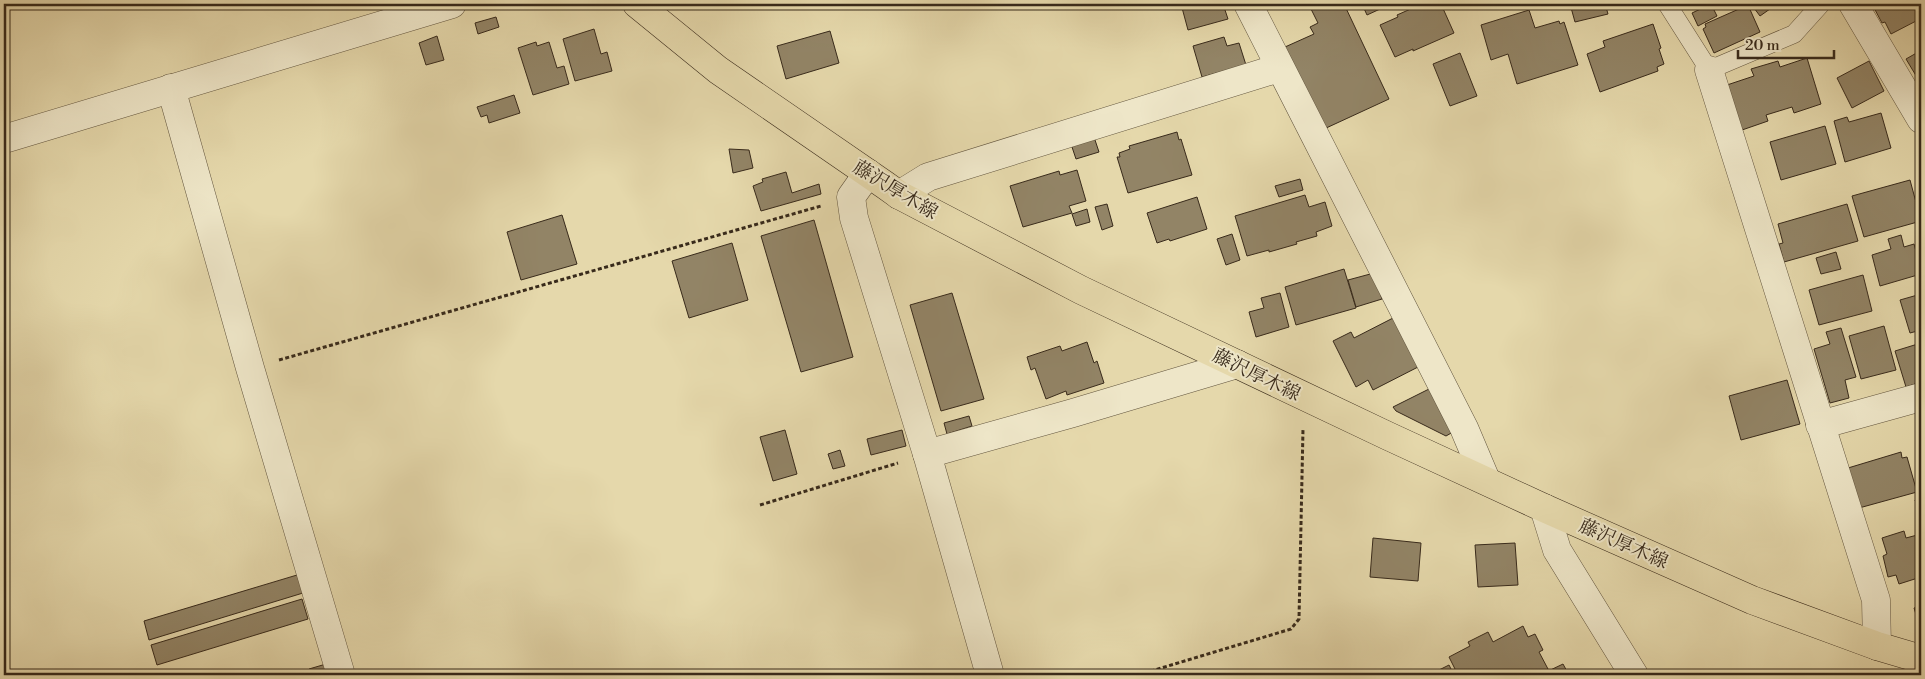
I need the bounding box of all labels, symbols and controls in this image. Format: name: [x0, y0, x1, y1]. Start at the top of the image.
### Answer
scale bar: [1738, 28, 1834, 60]
text: 20 m: [1745, 36, 1780, 55]
street label: 藤沢厚木線: [849, 155, 942, 225]
street label: 藤沢厚木線: [1209, 343, 1305, 407]
street label: 藤沢厚木線: [1575, 514, 1672, 574]

